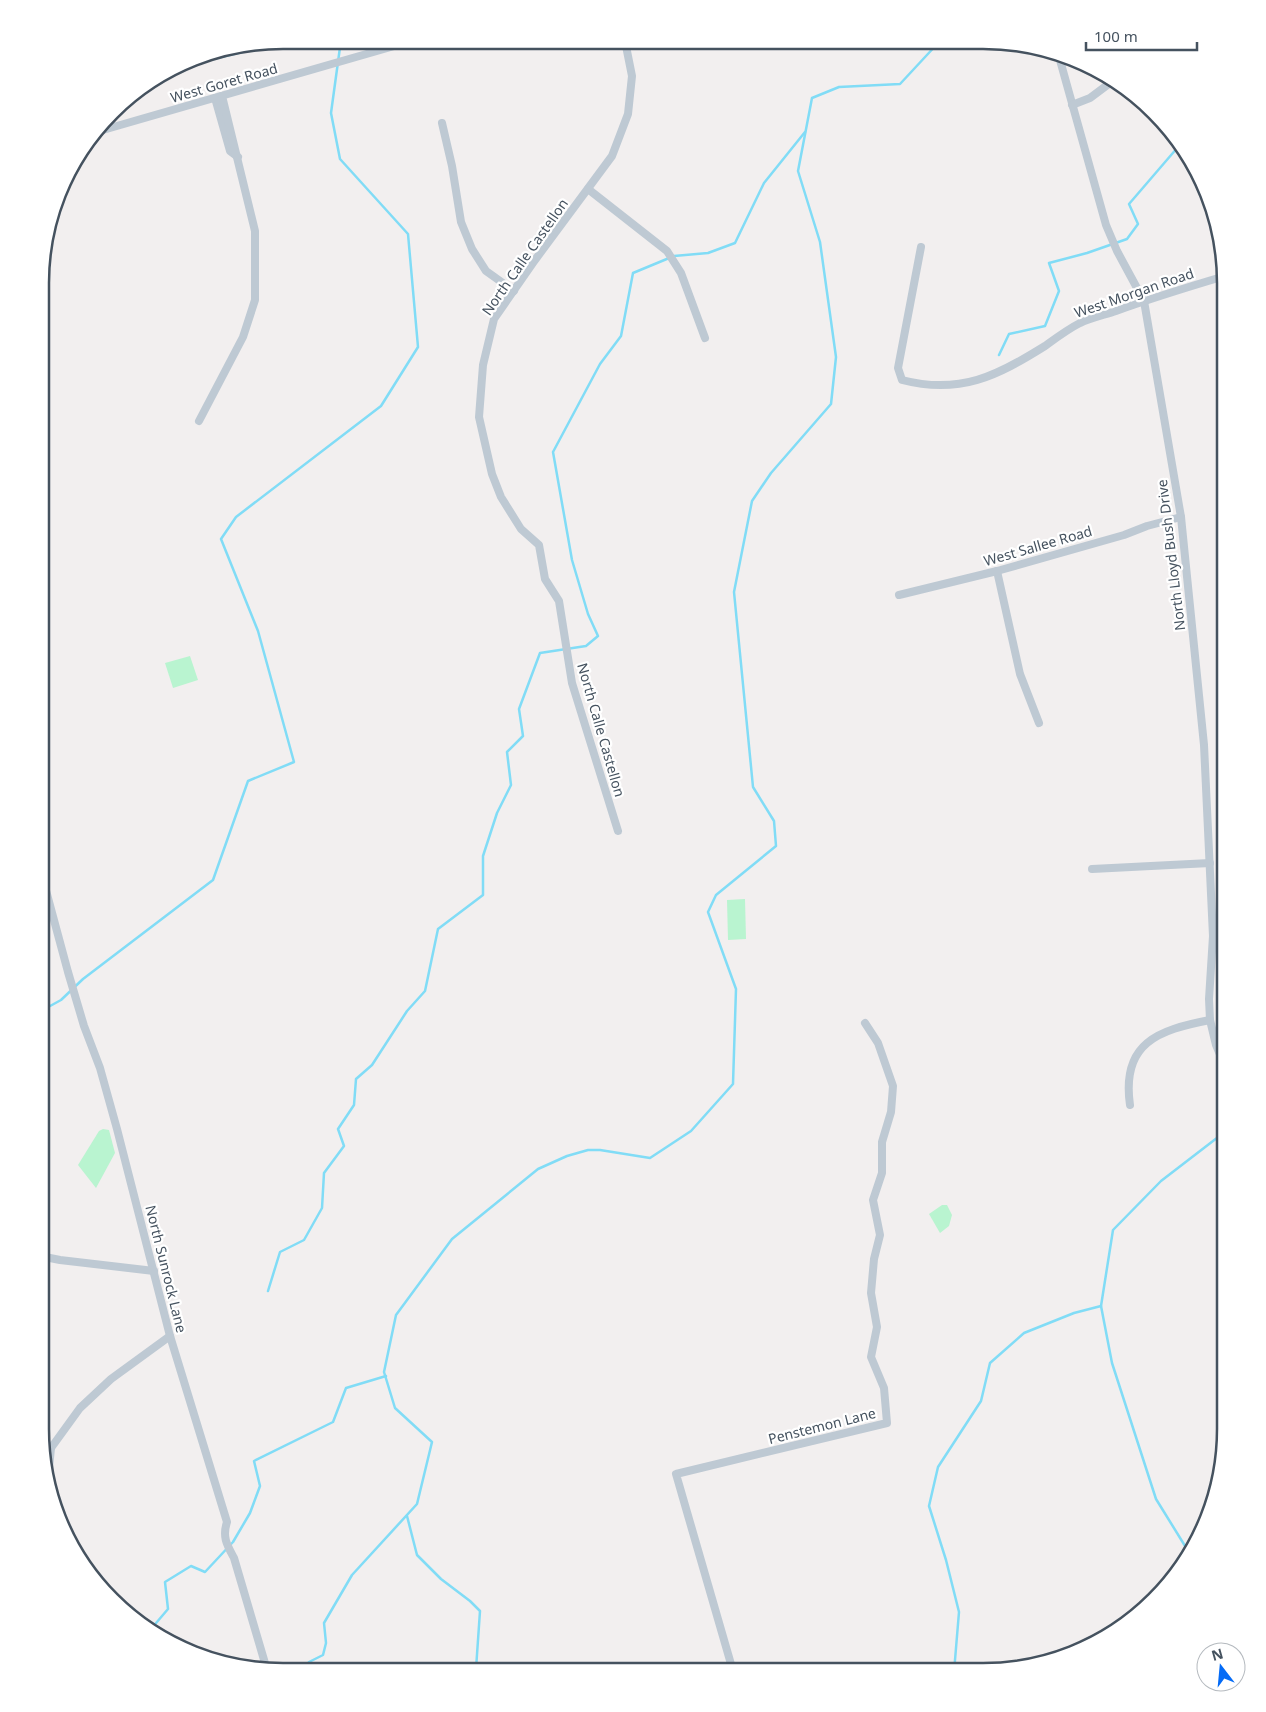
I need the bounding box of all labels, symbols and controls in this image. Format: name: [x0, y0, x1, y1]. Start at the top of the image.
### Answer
scale bar: [1086, 20, 1197, 52]
text: 100 m: [1094, 26, 1138, 46]
street label: West Goret Road: [168, 58, 280, 107]
street label: North Calle Castellon: [477, 195, 572, 319]
street label: West Morgan Road: [1072, 263, 1196, 322]
street label: North Lloyd Bush Drive: [1152, 478, 1189, 632]
street label: West Sallee Road: [981, 521, 1094, 570]
street label: North Calle Castellon: [573, 661, 630, 799]
street label: North Sunrock Lane: [141, 1203, 192, 1335]
street label: Penstemon Lane: [766, 1403, 878, 1448]
north arrow: [1196, 1642, 1246, 1692]
text: N: [1209, 1643, 1225, 1665]

